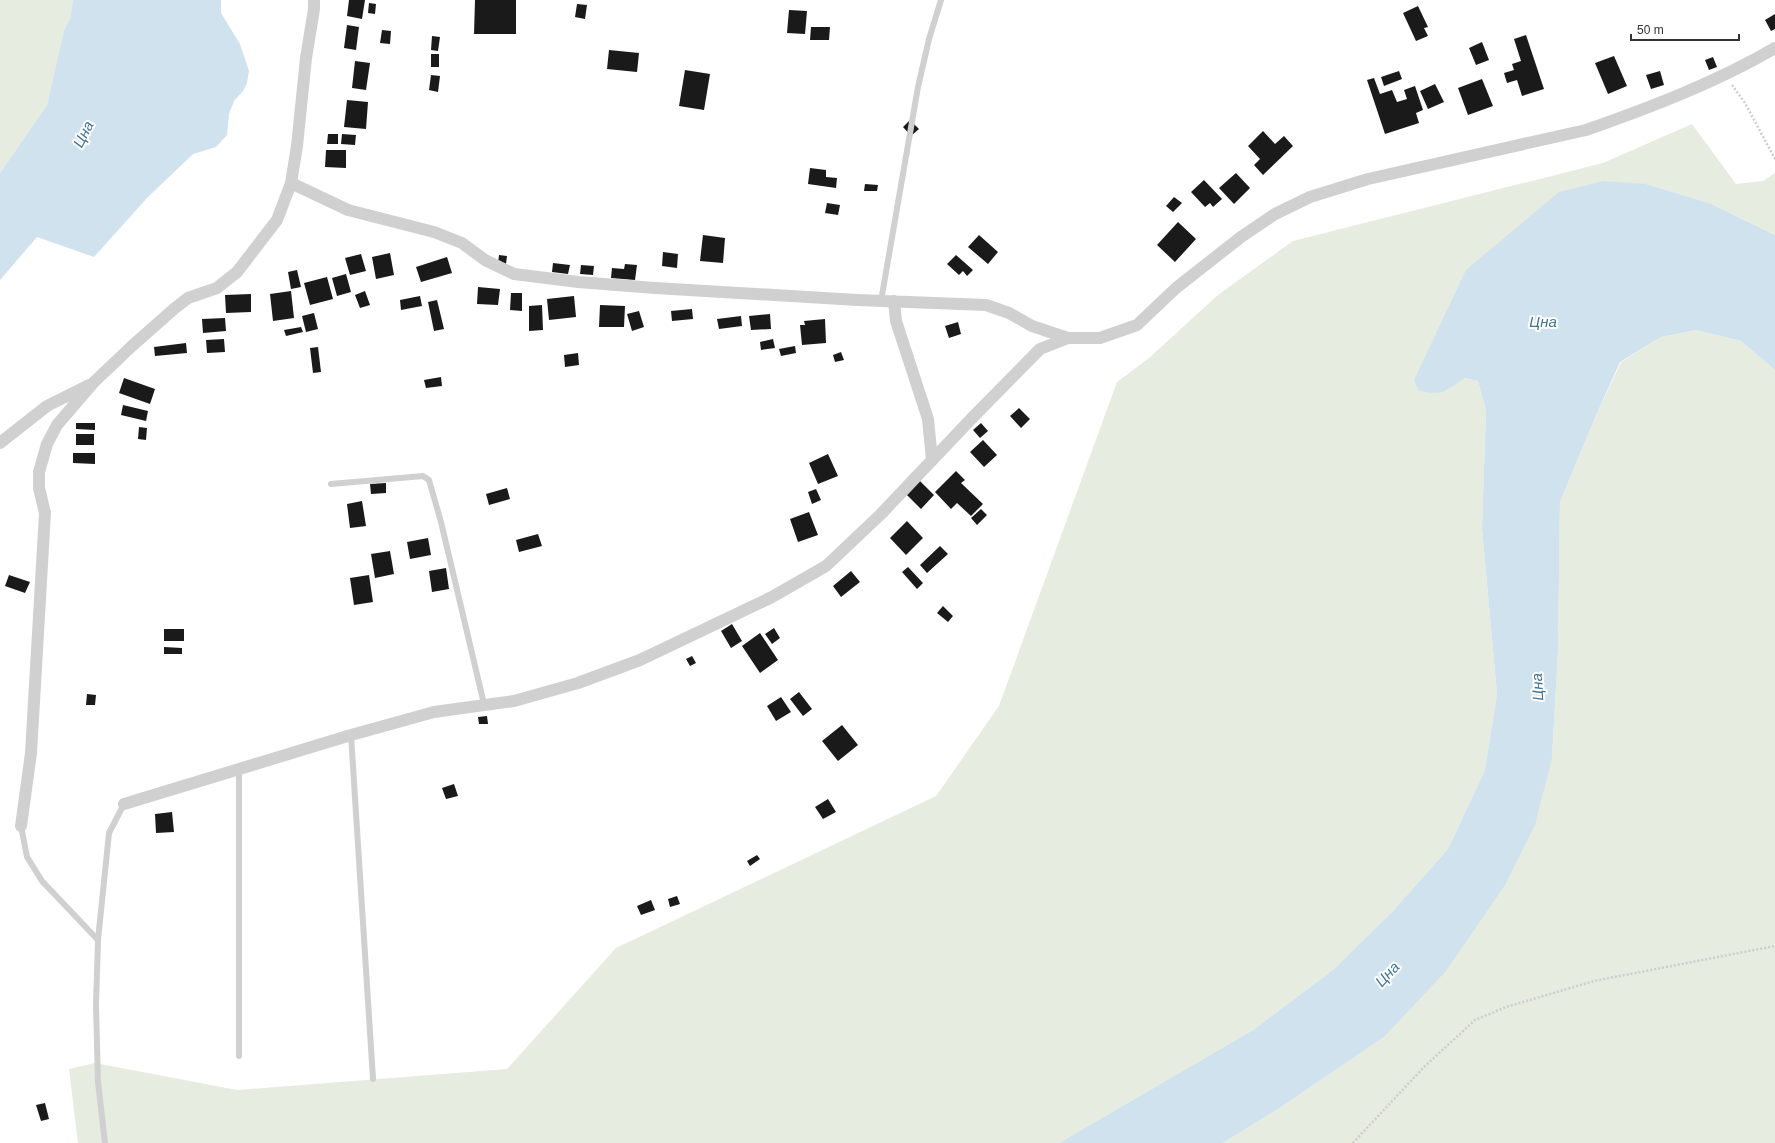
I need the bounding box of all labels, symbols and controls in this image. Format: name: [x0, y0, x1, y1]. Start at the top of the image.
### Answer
scale bar: [1631, 16, 1739, 42]
text: 50 m: [1637, 23, 1664, 37]
water label: Цна: [69, 118, 97, 150]
water label: Цна: [1529, 313, 1557, 330]
water label: Цна: [1528, 673, 1546, 701]
water label: Цна: [1371, 958, 1403, 990]

